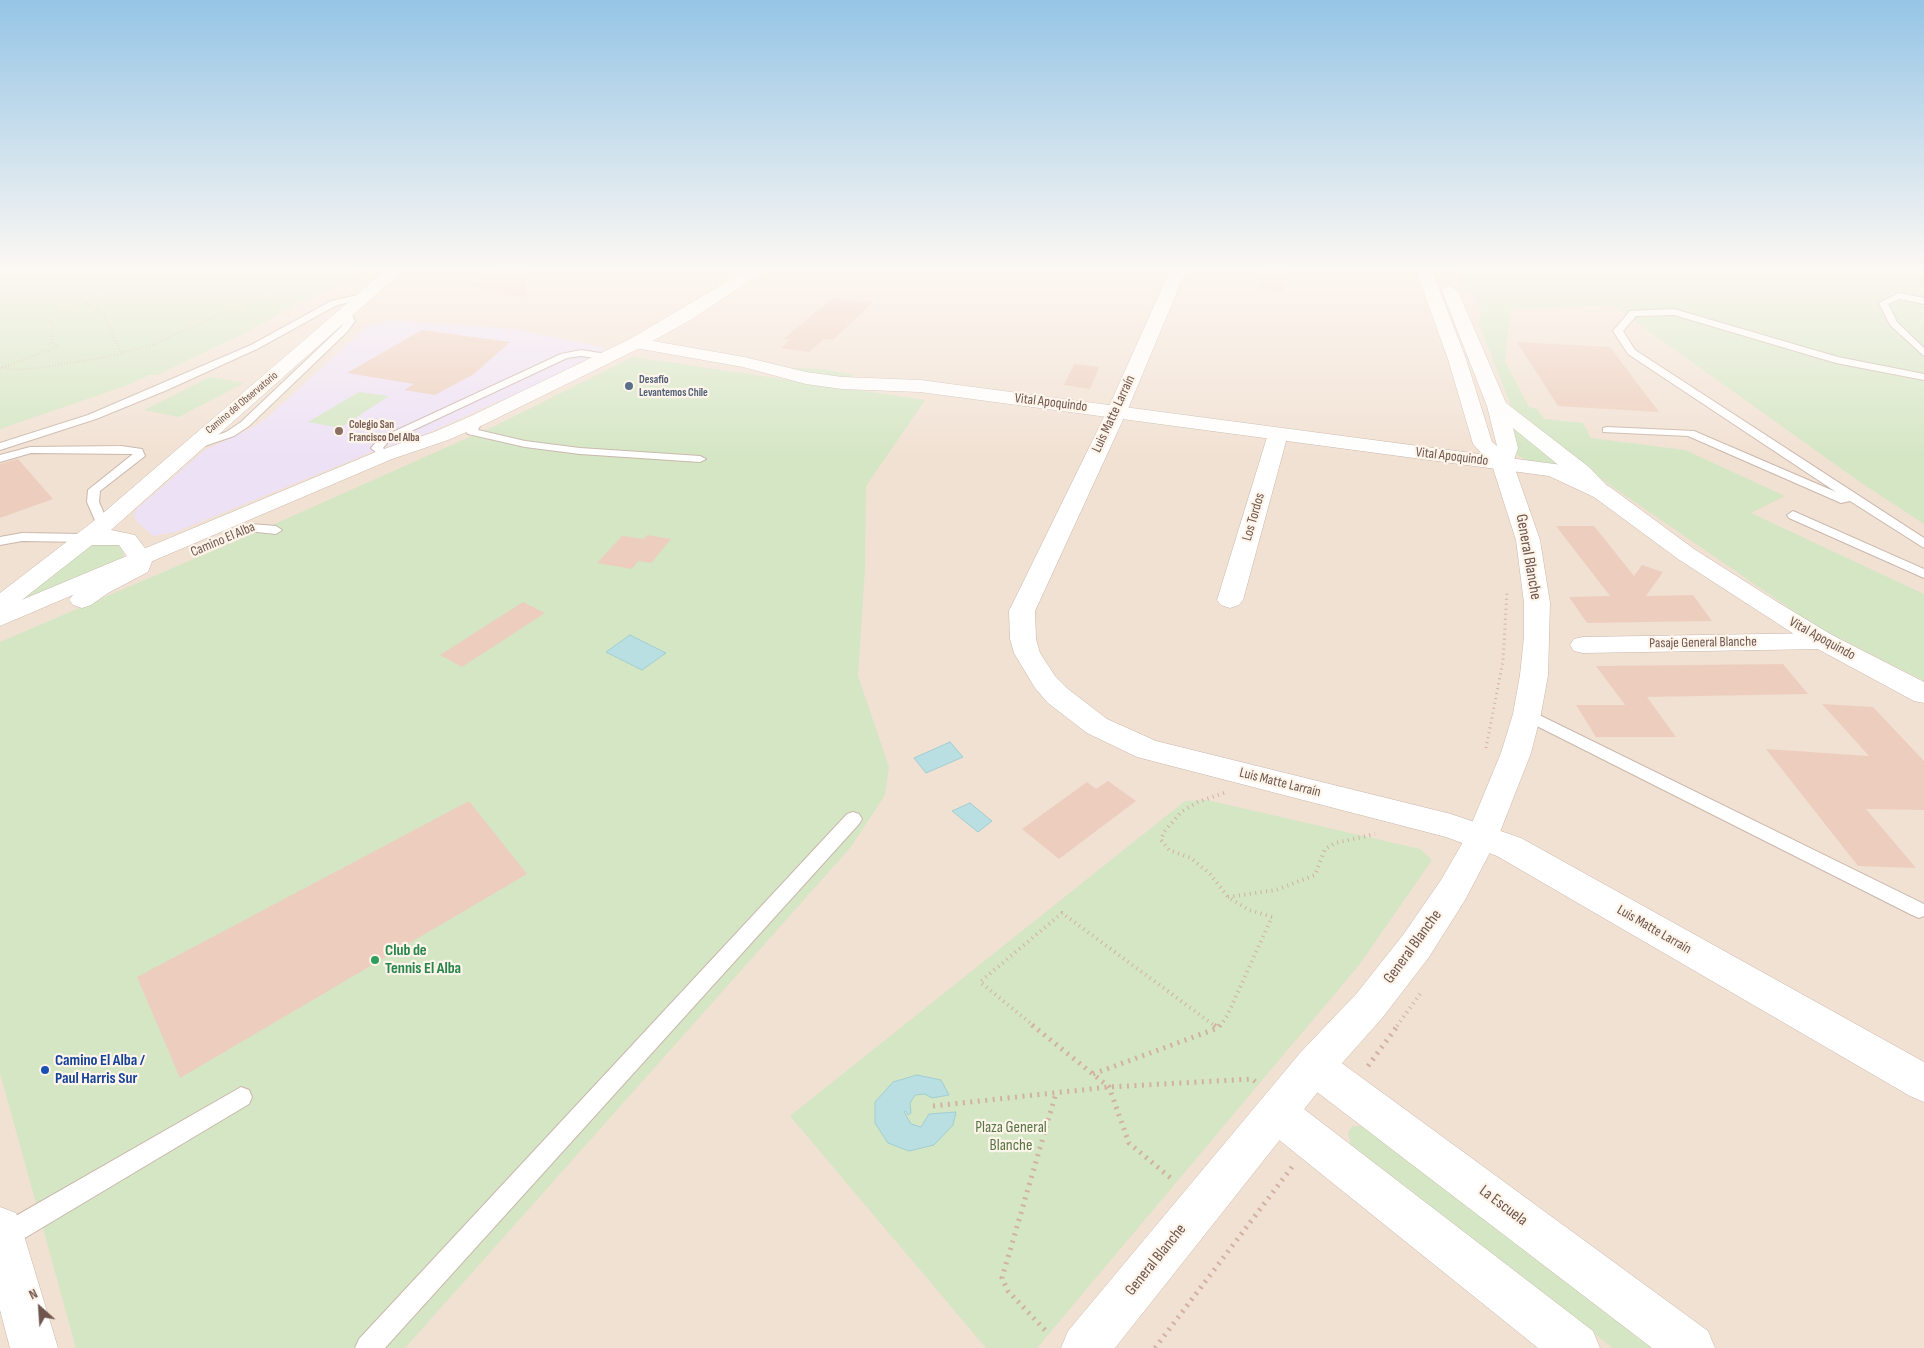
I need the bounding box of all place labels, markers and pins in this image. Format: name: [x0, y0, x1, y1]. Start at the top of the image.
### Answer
place label: Desafío Levantemos Chile: [639, 373, 708, 399]
marker: Desafío Levantemos Chile: [623, 380, 635, 392]
place label: Colegio San Francisco Del Alba: [349, 418, 420, 444]
marker: Colegio San Francisco Del Alba: [333, 425, 345, 437]
place label: Club de Tennis El Alba: [385, 941, 461, 979]
marker: Club de Tennis El Alba: [369, 954, 381, 966]
place label: Camino El Alba / Paul Harris Sur: [55, 1051, 145, 1089]
marker: Camino El Alba / Paul Harris Sur: [39, 1064, 51, 1076]

